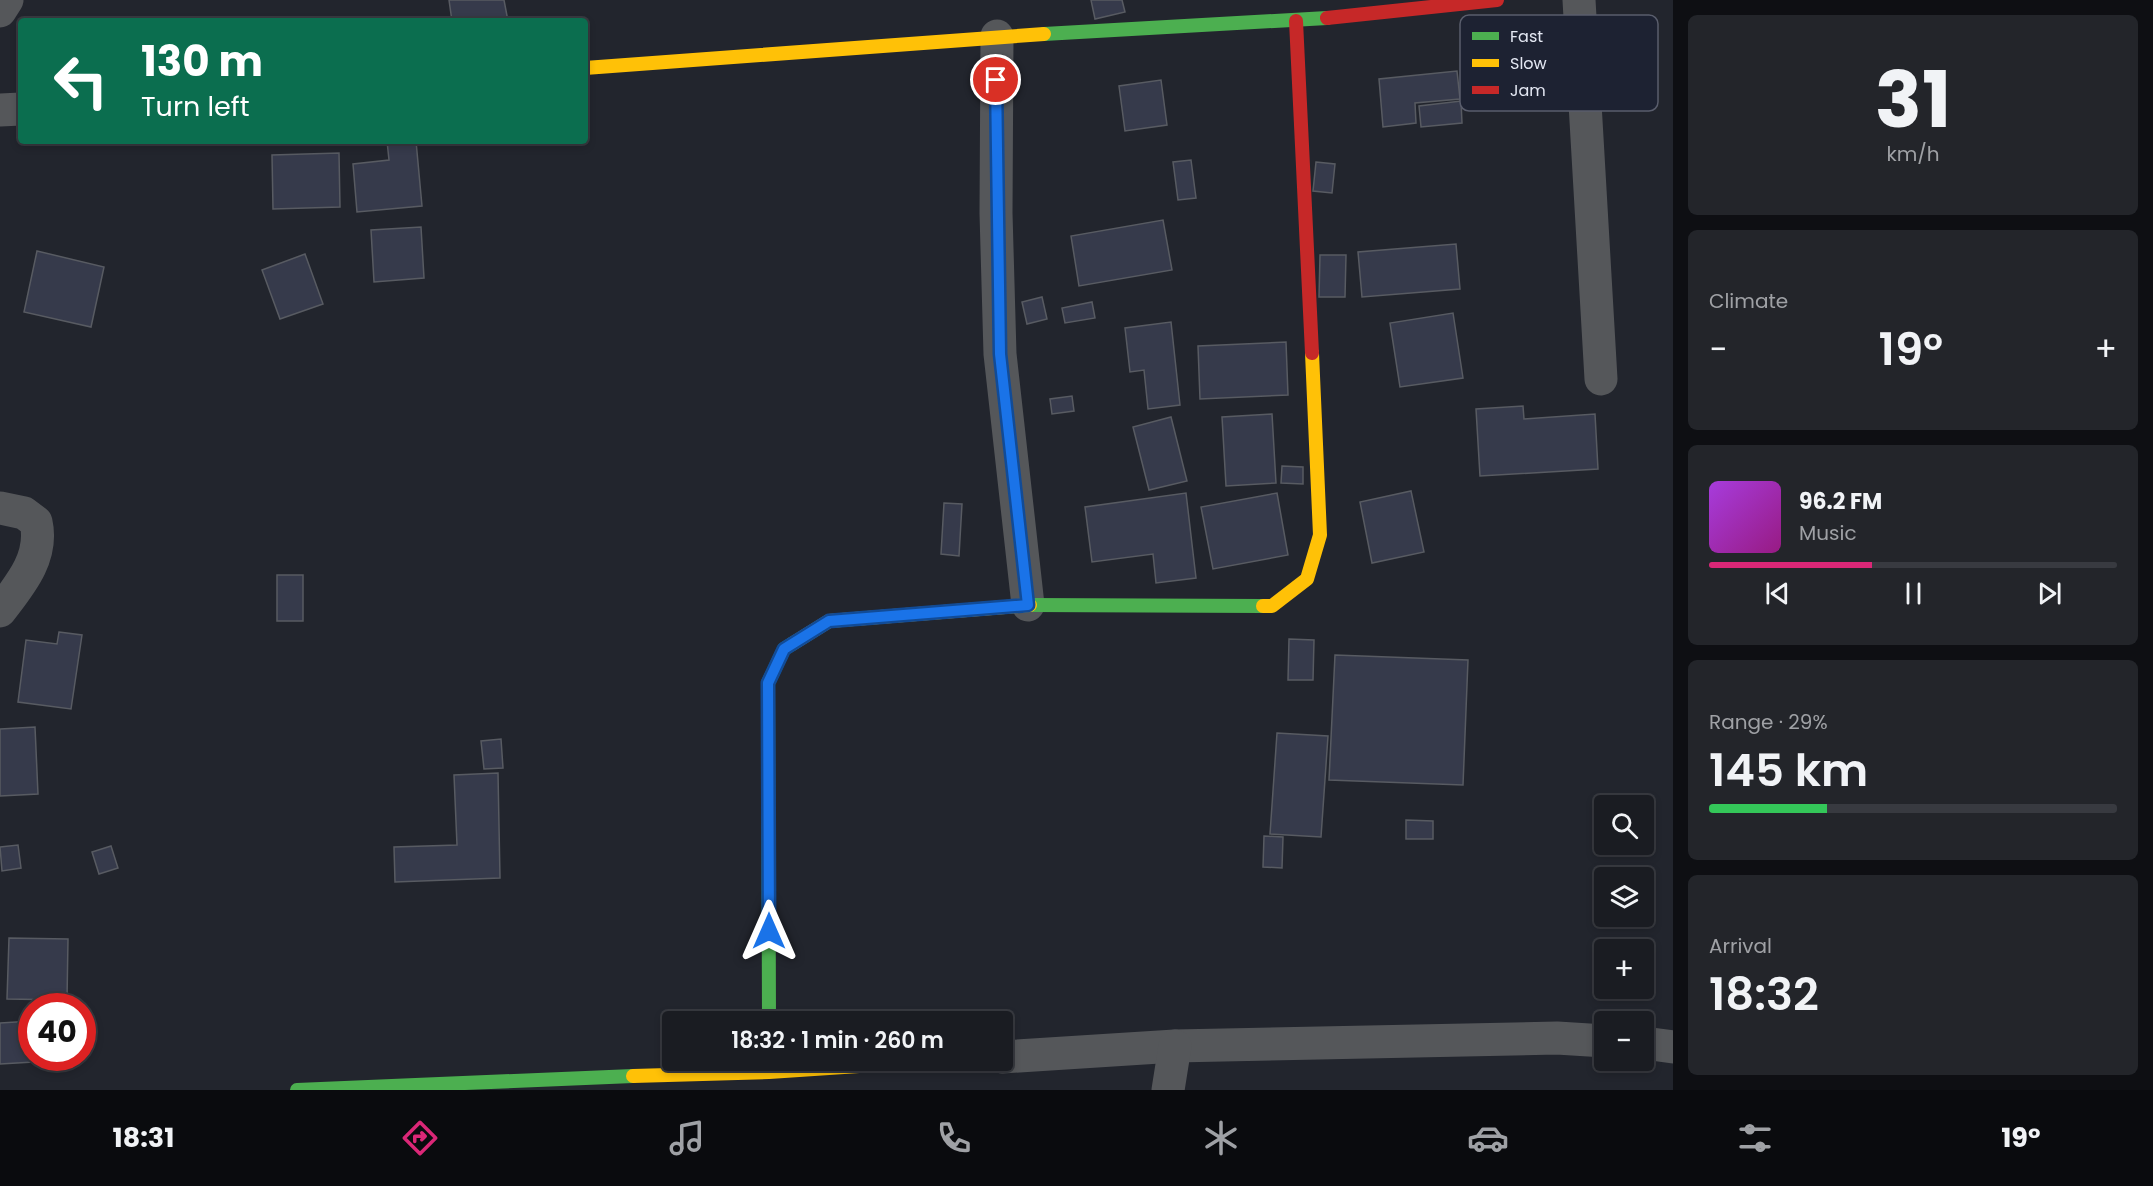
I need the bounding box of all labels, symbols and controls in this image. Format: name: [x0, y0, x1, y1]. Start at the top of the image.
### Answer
legend: [1460, 15, 1658, 111]
text: Fast: [1510, 25, 1543, 48]
text: 130 m: [141, 32, 263, 91]
icon: left: [42, 42, 120, 120]
text: 31: [1875, 45, 1951, 154]
text: Slow: [1510, 52, 1547, 75]
pin: [970, 54, 1021, 105]
icon: arrive: [979, 63, 1012, 96]
text: Jam: [1510, 79, 1546, 102]
text: Turn left: [141, 88, 250, 125]
text: km/h: [1886, 140, 1940, 168]
text: Climate: [1709, 287, 1788, 315]
text: 19°: [1879, 318, 1943, 381]
text: −: [1709, 326, 1727, 373]
text: +: [2094, 326, 2117, 373]
text: 96.2 FM: [1799, 486, 1882, 517]
text: Music: [1799, 519, 1857, 547]
icon: previous: [1761, 577, 1794, 610]
icon: pause: [1897, 577, 1930, 610]
icon: next: [2033, 577, 2066, 610]
text: Range · 29%: [1709, 708, 1828, 736]
text: 145 km: [1709, 739, 1868, 802]
map controls: [1594, 795, 1654, 1071]
button: search: [1594, 795, 1654, 855]
button: layers: [1594, 867, 1654, 927]
position arrow: [737, 899, 801, 963]
text: Arrival: [1709, 932, 1772, 960]
button: +: [1594, 939, 1654, 999]
text: 18:32: [1709, 963, 1819, 1026]
speed limit sign: 40: [18, 993, 96, 1071]
button: −: [1594, 1011, 1654, 1071]
text: 18:32 · 1 min · 260 m: [731, 1025, 944, 1056]
icon: directions: [399, 1117, 441, 1159]
icon: music: [666, 1117, 708, 1159]
icon: phone: [933, 1117, 975, 1159]
icon: climate: [1200, 1117, 1242, 1159]
icon: car: [1467, 1117, 1509, 1159]
icon: filters: [1734, 1117, 1776, 1159]
text: 18:31: [112, 1119, 174, 1156]
text: 19°: [2001, 1119, 2040, 1156]

